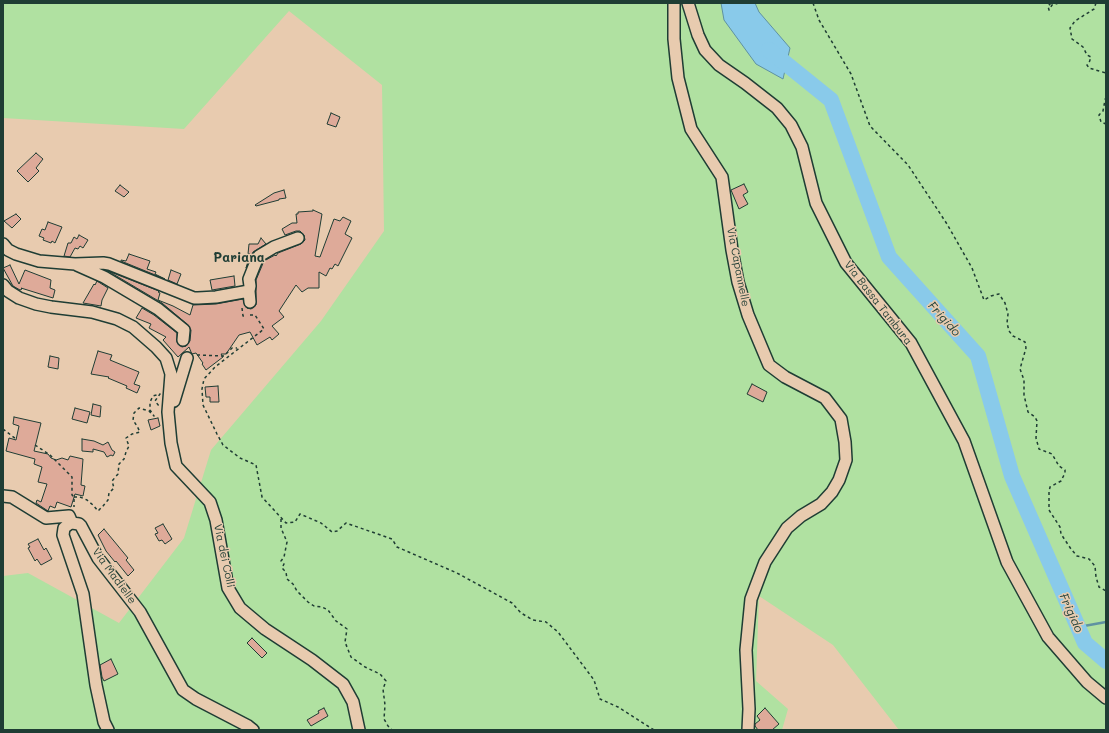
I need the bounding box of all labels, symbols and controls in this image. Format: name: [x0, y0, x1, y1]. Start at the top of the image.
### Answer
street label: Via Capannelle: [724, 226, 752, 308]
district label: Pariana: [213, 250, 265, 266]
street label: Via Bassa Tambura: [841, 258, 915, 348]
water label: Frigido: [925, 299, 963, 339]
street label: Via dei Colli: [211, 523, 237, 589]
street label: Via Madielle: [89, 545, 139, 607]
water label: Frigido: [1056, 591, 1086, 635]

